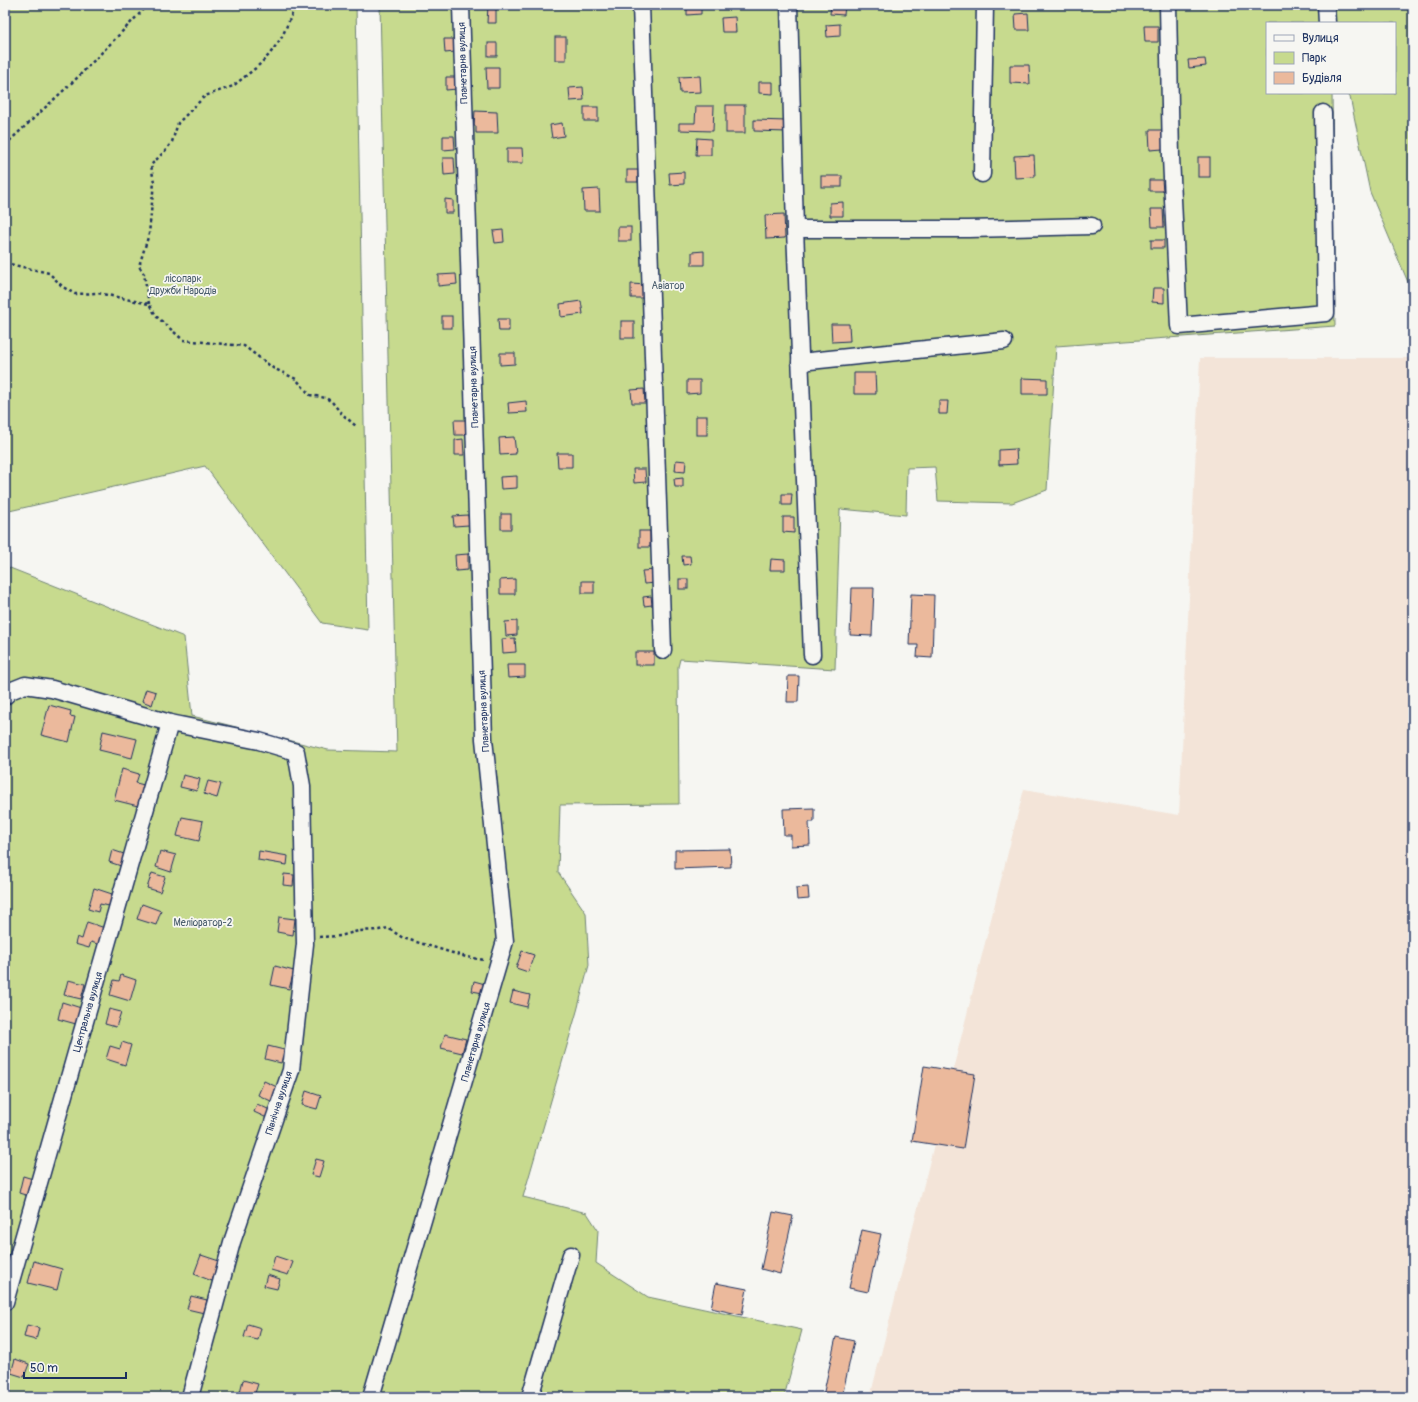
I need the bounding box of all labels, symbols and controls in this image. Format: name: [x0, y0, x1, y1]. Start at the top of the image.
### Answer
street label: Планетарна вулиця: [456, 22, 470, 104]
legend: [1266, 22, 1396, 94]
text: Вулиця: [1302, 31, 1339, 46]
text: Парк: [1302, 51, 1327, 66]
text: Будівля: [1302, 71, 1342, 86]
park label: лісопарк Дружби Народів: [148, 273, 217, 297]
park label: Авіатор: [652, 280, 685, 292]
street label: Планетарна вулиця: [467, 346, 481, 428]
street label: Планетарна вулиця: [476, 669, 492, 752]
park label: Меліоратор-2: [174, 917, 233, 929]
street label: Центральна вулиця: [71, 970, 105, 1054]
street label: Планетарна вулиця: [459, 1001, 493, 1083]
street label: Північна вулиця: [263, 1069, 295, 1136]
scale bar: [24, 1354, 126, 1380]
text: 50 m: [30, 1361, 58, 1376]

